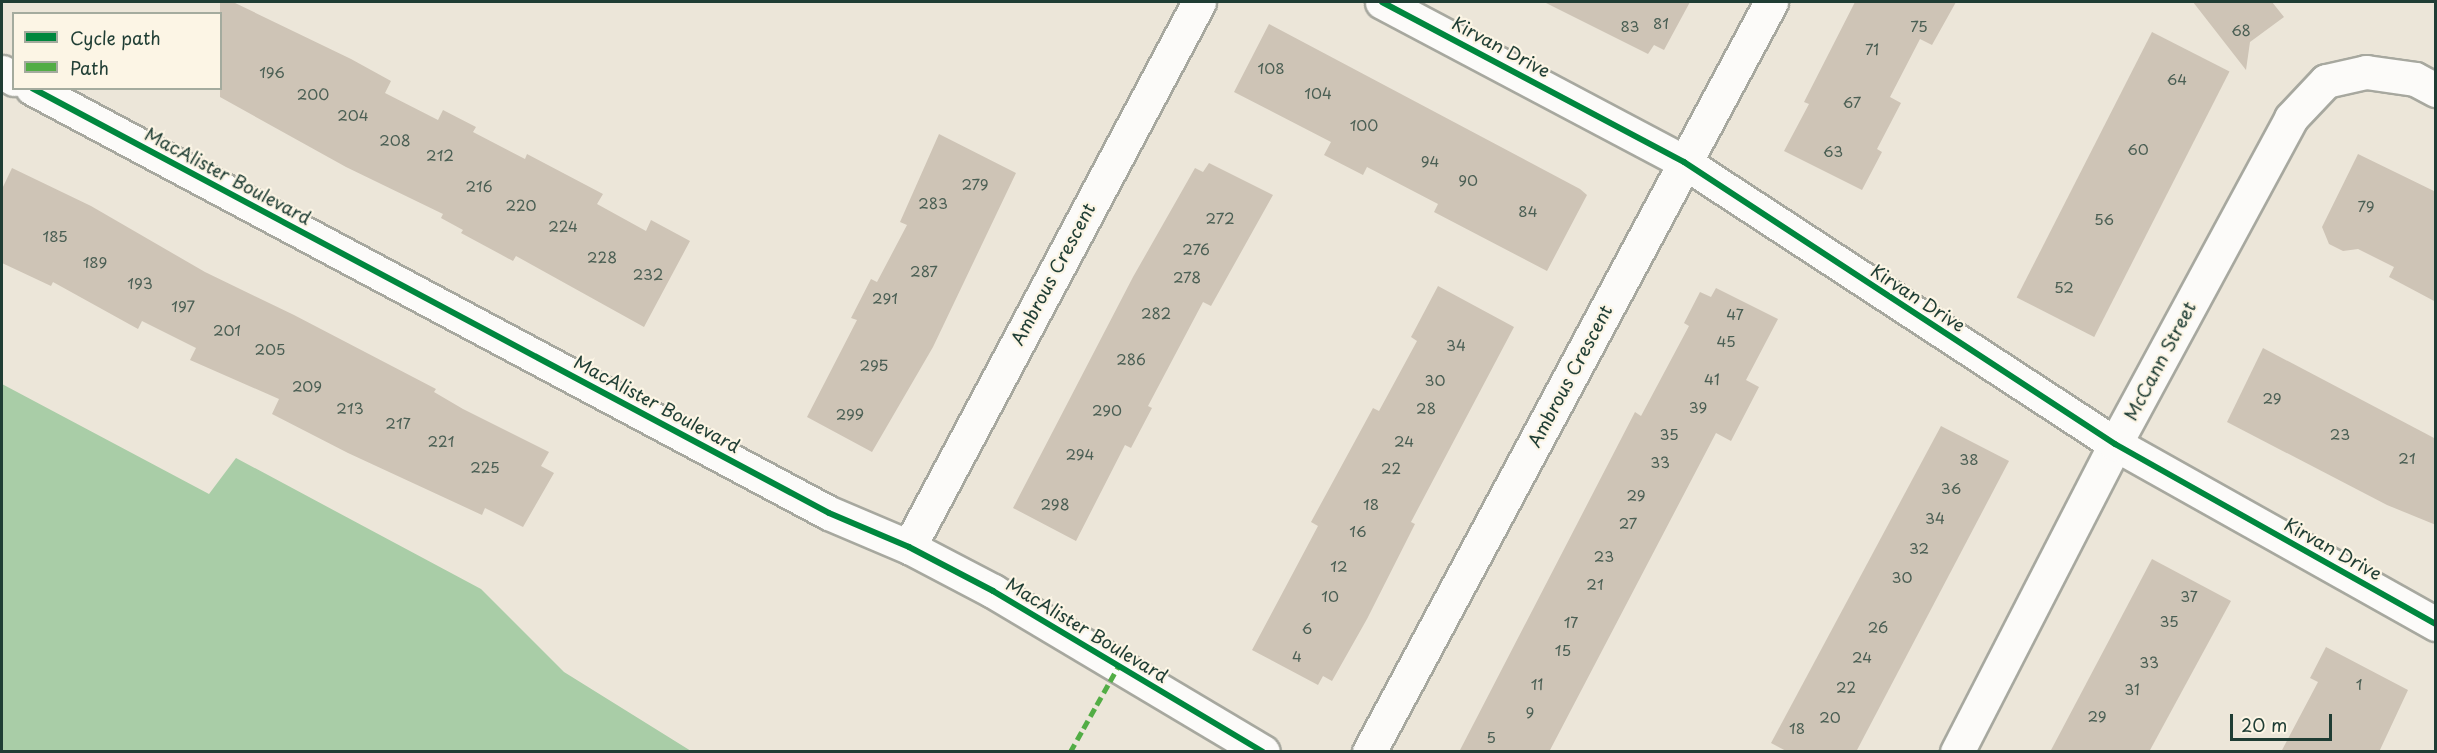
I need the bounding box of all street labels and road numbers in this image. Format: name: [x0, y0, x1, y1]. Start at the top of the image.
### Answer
street label: Kirvan Drive: [1449, 12, 1553, 82]
street label: MacAlister Boulevard: [141, 123, 315, 229]
street label: Ambrous Crescent: [1007, 200, 1099, 348]
street label: Kirvan Drive: [1867, 260, 1969, 336]
street label: McCann Street: [2120, 298, 2200, 424]
street label: Ambrous Crescent: [1524, 302, 1616, 450]
street label: MacAlister Boulevard: [570, 351, 744, 457]
street label: Kirvan Drive: [2281, 514, 2385, 584]
street label: MacAlister Boulevard: [1002, 573, 1172, 687]

